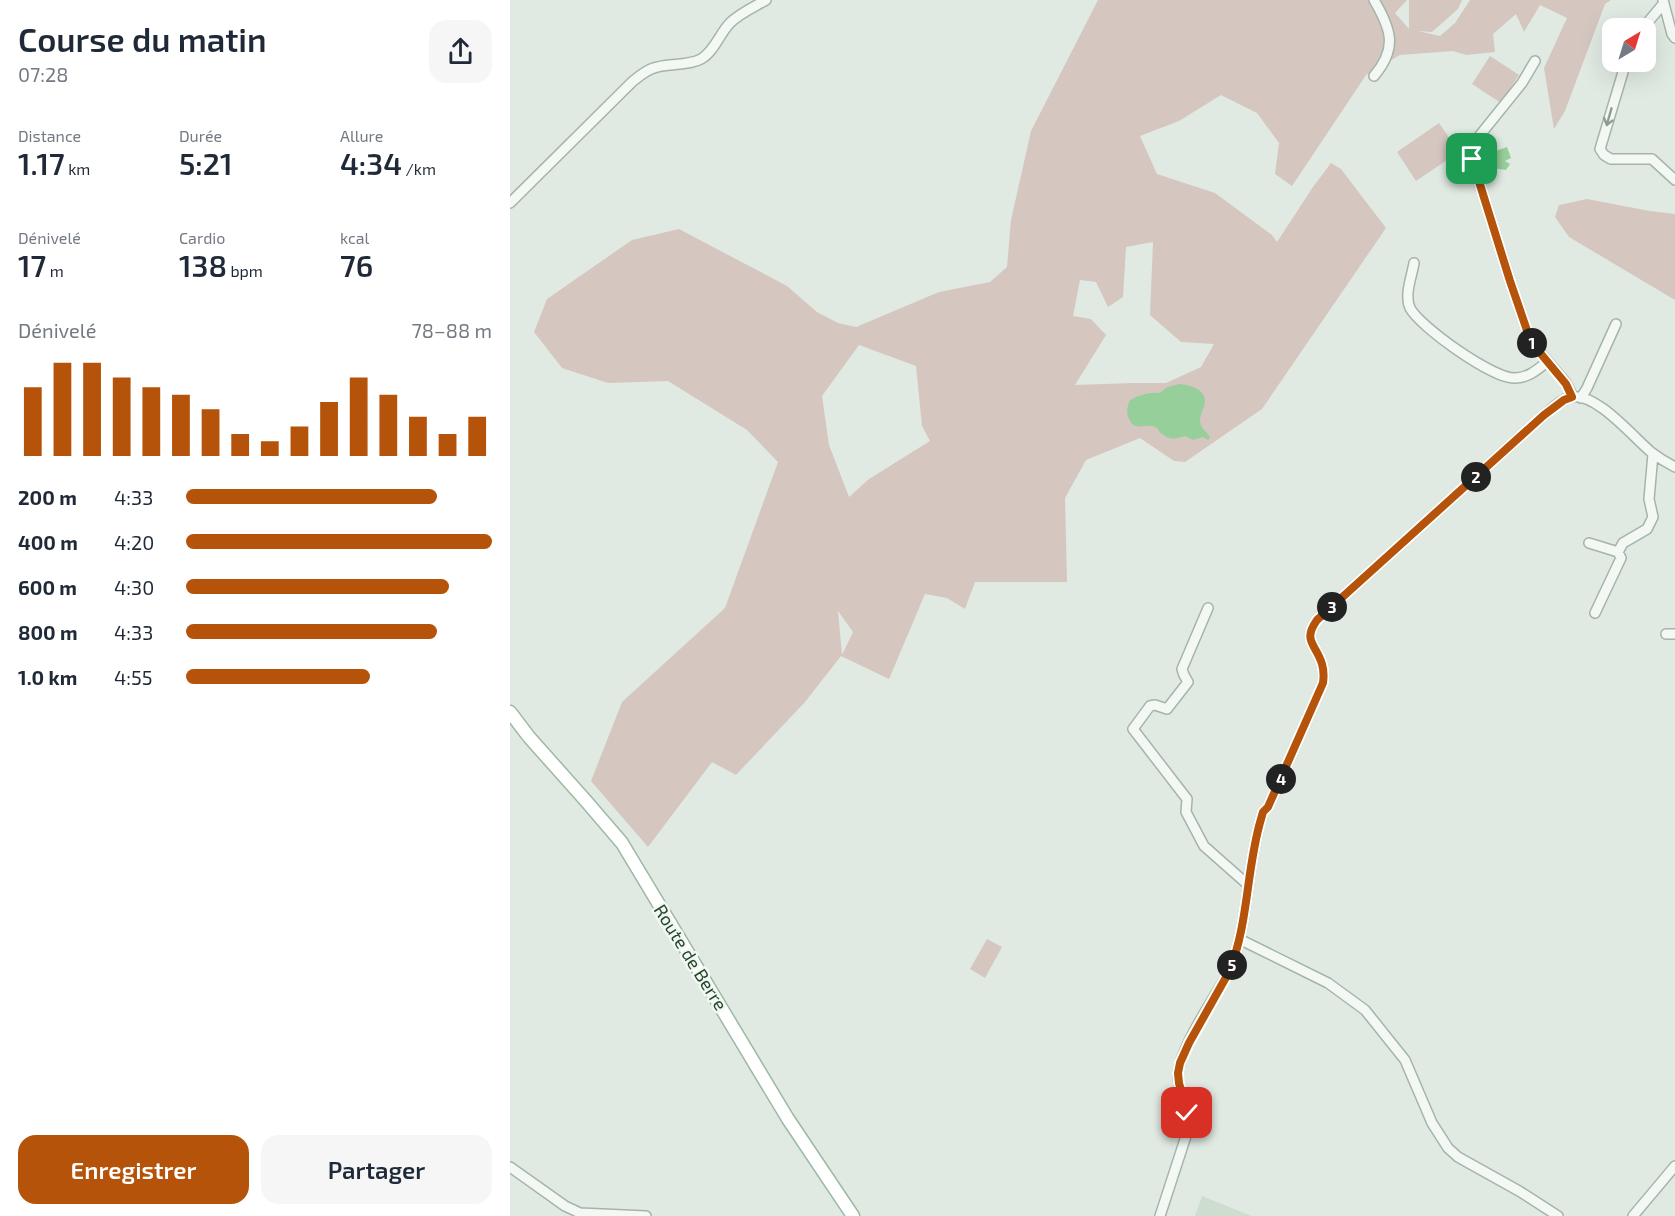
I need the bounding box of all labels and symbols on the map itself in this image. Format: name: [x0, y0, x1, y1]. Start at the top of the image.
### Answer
north arrow: [1602, 18, 1656, 72]
one-way arrow: [1603, 107, 1614, 126]
pin: [1446, 133, 1497, 184]
pin: 1: [1517, 328, 1547, 358]
pin: 2: [1461, 462, 1491, 492]
pin: 3: [1317, 592, 1347, 622]
pin: 4: [1266, 764, 1296, 794]
street label: Route de Berre: [650, 900, 732, 1014]
pin: 5: [1217, 950, 1247, 980]
pin: [1161, 1087, 1212, 1138]

